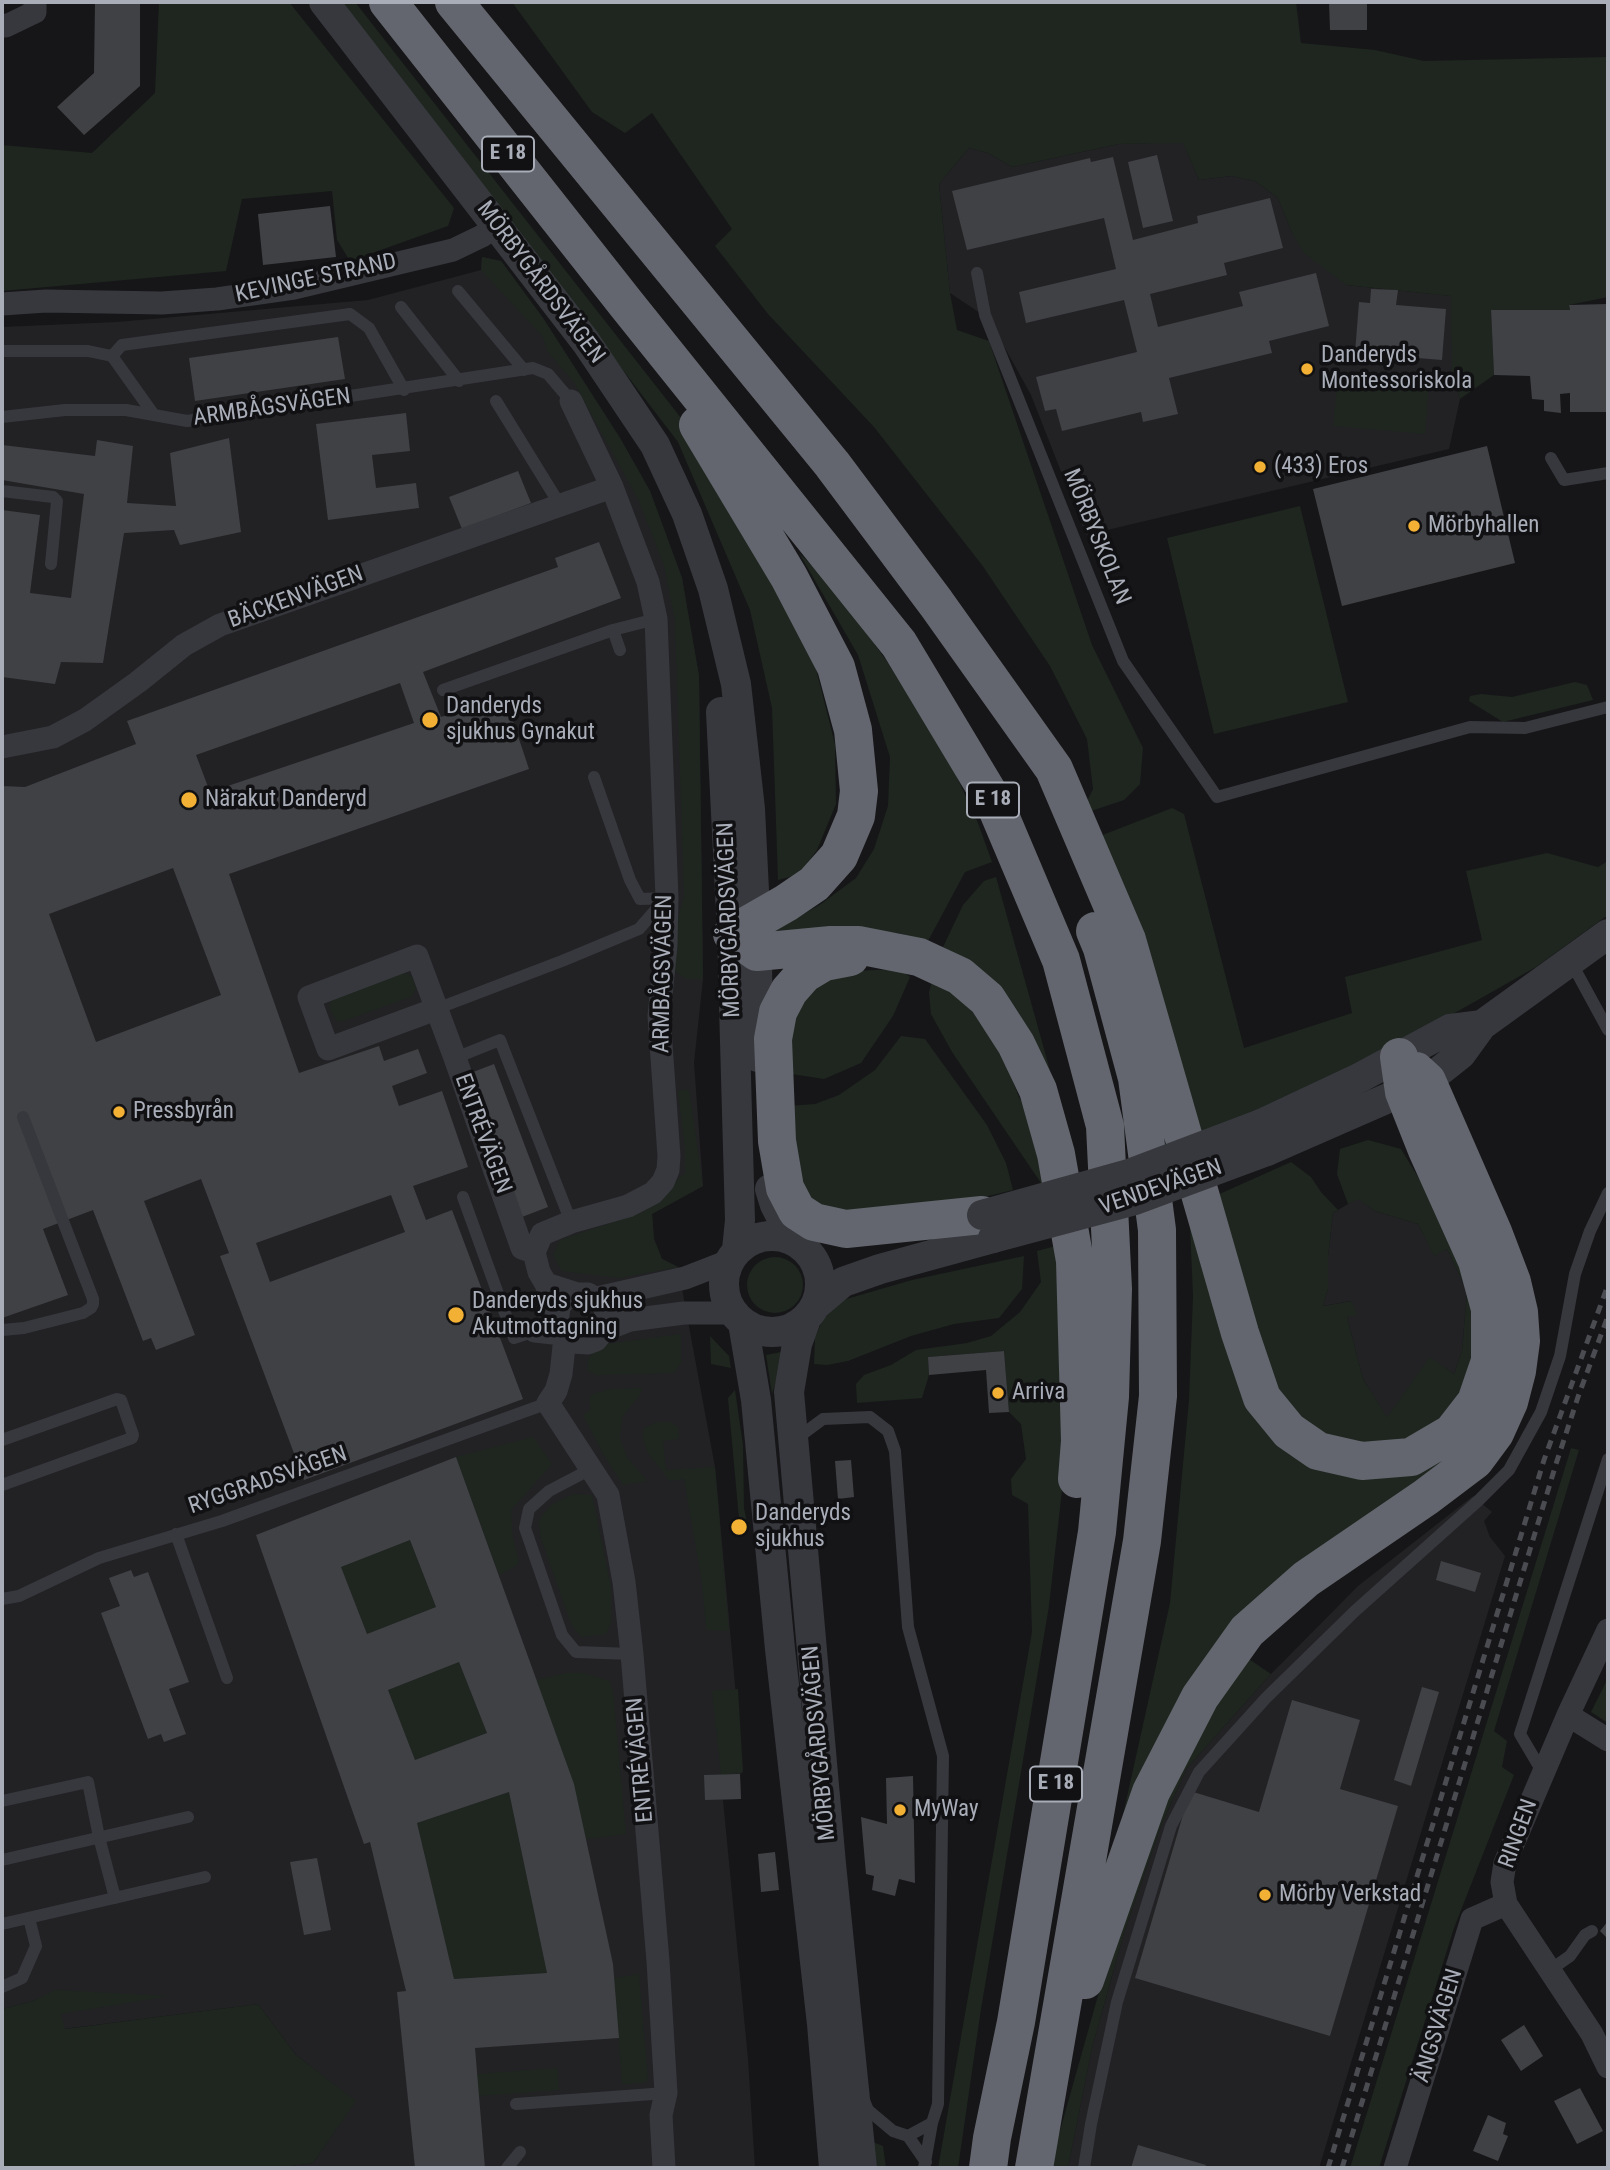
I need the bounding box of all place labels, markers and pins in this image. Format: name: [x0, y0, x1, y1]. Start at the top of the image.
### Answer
place label: Danderyds Montessoriskola: [1321, 342, 1472, 396]
marker: Danderyds Montessoriskola: [1299, 361, 1315, 377]
place label: (433) Eros: [1274, 453, 1368, 481]
marker: (433) Eros: [1252, 459, 1268, 475]
place label: Mörbyhallen: [1428, 512, 1539, 540]
marker: Mörbyhallen: [1406, 518, 1422, 534]
place label: Danderyds sjukhus Gynakut: [446, 693, 595, 747]
marker: Danderyds sjukhus Gynakut: [420, 710, 440, 730]
place label: Närakut Danderyd: [205, 786, 367, 814]
marker: Närakut Danderyd: [179, 790, 199, 810]
place label: Pressbyrån: [133, 1098, 234, 1126]
marker: Pressbyrån: [111, 1104, 127, 1120]
place label: Danderyds sjukhus Akutmottagning: [472, 1288, 643, 1342]
marker: Danderyds sjukhus Akutmottagning: [446, 1305, 466, 1325]
place label: Arriva: [1012, 1379, 1065, 1407]
marker: Arriva: [990, 1385, 1006, 1401]
place label: Danderyds sjukhus: [755, 1500, 851, 1554]
marker: Danderyds sjukhus: [729, 1517, 749, 1537]
place label: MyWay: [914, 1796, 979, 1824]
marker: MyWay: [892, 1802, 908, 1818]
place label: Mörby Verkstad: [1279, 1881, 1421, 1909]
marker: Mörby Verkstad: [1257, 1887, 1273, 1903]

